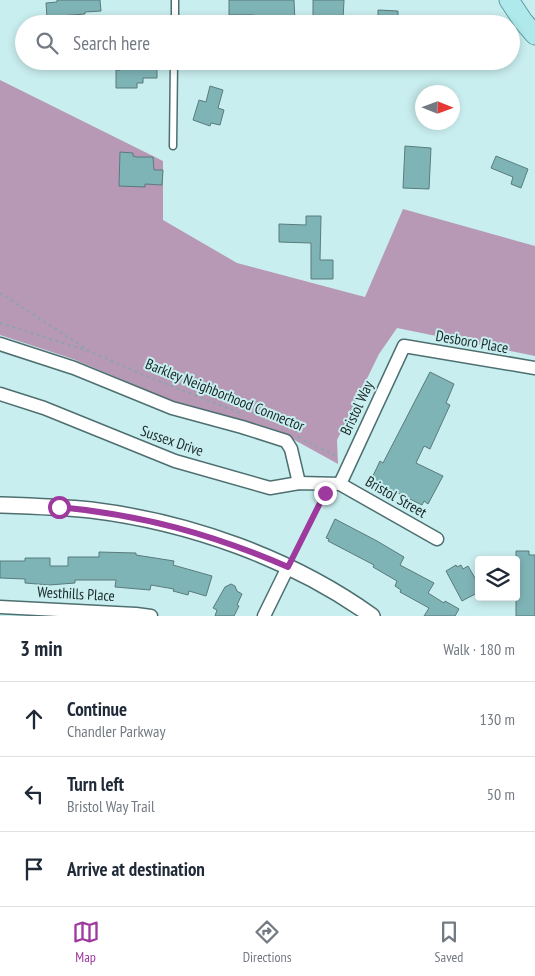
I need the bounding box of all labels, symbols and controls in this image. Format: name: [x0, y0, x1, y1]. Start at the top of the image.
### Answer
search box: [15, 15, 520, 70]
icon: search: [33, 29, 61, 57]
text: Search here: [73, 31, 150, 55]
north arrow: [415, 85, 460, 130]
street label: Desboro Place: [434, 326, 510, 357]
street label: Barkley Neighborhood Connector: [143, 354, 308, 435]
street label: Bristol Way: [336, 377, 377, 438]
street label: Sussex Drive: [138, 421, 206, 460]
street label: Bristol Street: [362, 471, 430, 522]
route end: [314, 482, 337, 505]
route start: [48, 496, 71, 519]
map controls: [475, 556, 520, 601]
button: layers: [475, 556, 520, 601]
street label: Westhills Place: [37, 582, 115, 605]
text: 3 min: [20, 635, 62, 662]
text: Walk · 180 m: [443, 639, 515, 659]
text: Continue: [67, 697, 127, 721]
icon: ahead: [20, 705, 48, 733]
text: 130 m: [480, 709, 515, 729]
text: Chandler Parkway: [67, 721, 165, 741]
text: Turn left: [67, 772, 124, 796]
icon: left: [20, 780, 48, 808]
text: 50 m: [487, 784, 515, 804]
text: Bristol Way Trail: [67, 796, 155, 816]
icon: arrive: [20, 855, 48, 883]
text: Arrive at destination: [67, 857, 205, 881]
tab: Map: [72, 918, 100, 966]
tab: Directions: [243, 918, 291, 966]
tab: Saved: [435, 918, 463, 966]

